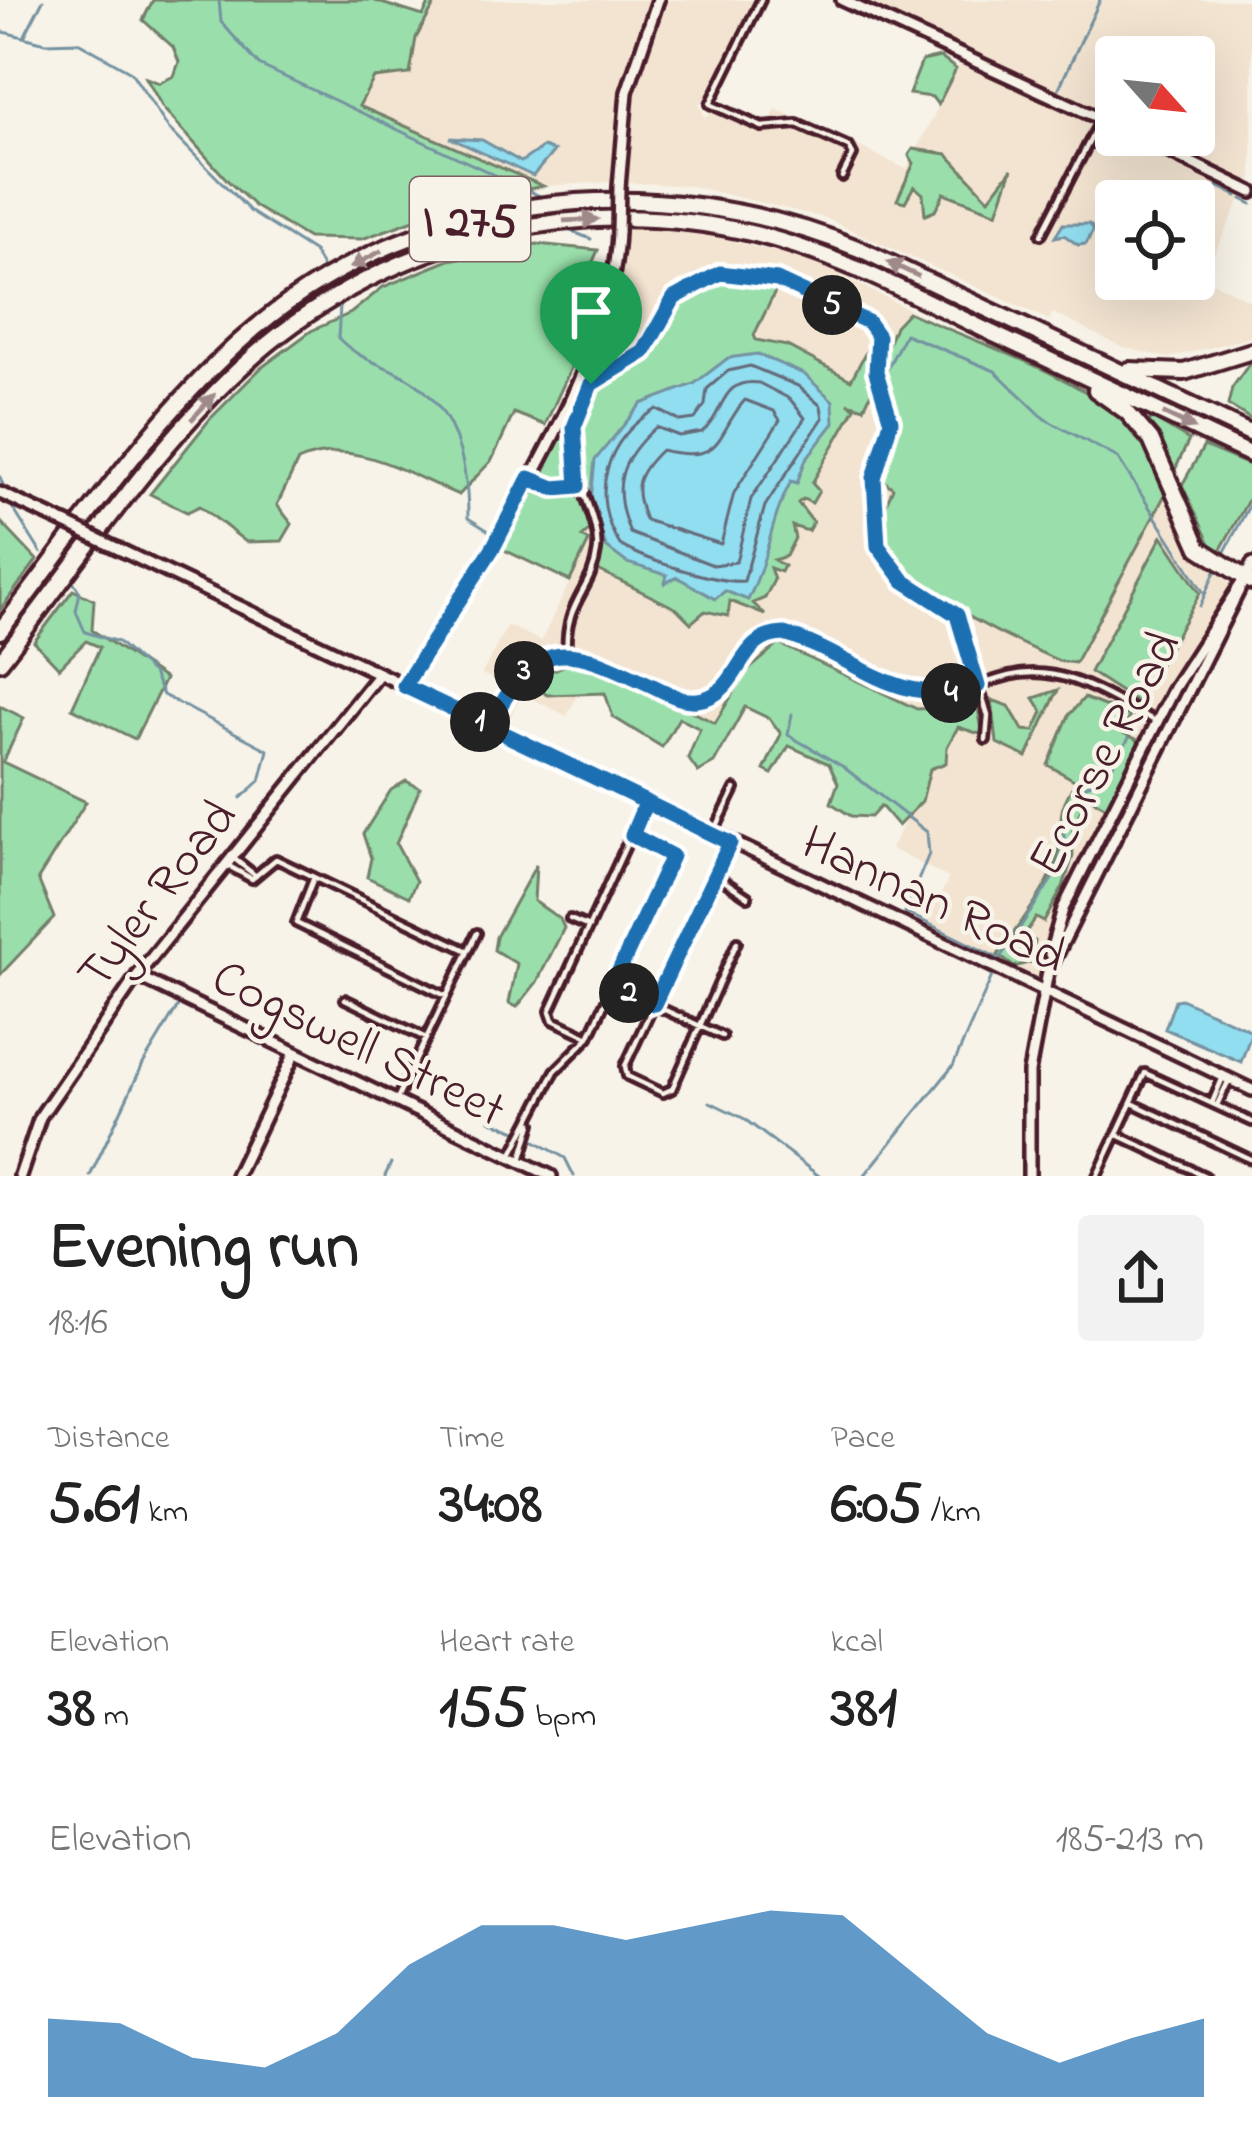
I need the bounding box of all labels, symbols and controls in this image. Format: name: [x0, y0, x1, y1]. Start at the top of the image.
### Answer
north arrow: [1095, 36, 1215, 156]
map controls: [1095, 36, 1215, 300]
road number: I 275: [410, 177, 530, 261]
button: locate: [1095, 180, 1215, 300]
one-way arrow: [563, 211, 600, 230]
one-way arrow: [349, 248, 383, 269]
one-way arrow: [885, 259, 920, 279]
pin: [540, 261, 642, 384]
pin: 5: [802, 275, 862, 335]
icon: arrive: [558, 279, 624, 345]
text: 5: [823, 281, 841, 329]
one-way arrow: [189, 392, 216, 422]
one-way arrow: [1162, 411, 1197, 431]
street label: Ecorse Road: [1011, 618, 1203, 891]
pin: 3: [494, 641, 554, 701]
text: 3: [517, 647, 531, 695]
pin: 4: [921, 663, 981, 723]
text: 4: [944, 669, 958, 717]
pin: 1: [450, 692, 510, 752]
text: 1: [475, 698, 485, 746]
street label: Tyler Road: [61, 785, 258, 1008]
street label: Hannan Road: [788, 808, 1077, 996]
street label: Cogswell Street: [198, 943, 517, 1149]
pin: 2: [599, 963, 659, 1023]
text: 2: [621, 969, 637, 1017]
text: Evening run: [48, 1202, 359, 1298]
button: share: [1078, 1215, 1204, 1341]
text: 18:16: [48, 1295, 108, 1352]
text: Distance: [48, 1415, 170, 1463]
text: Time: [439, 1415, 505, 1463]
text: Pace: [831, 1415, 895, 1463]
text: 5.61: [48, 1463, 140, 1550]
text: 34:08: [439, 1463, 542, 1550]
text: 6:05: [831, 1463, 922, 1550]
text: km: [140, 1489, 188, 1537]
text: /km: [922, 1489, 981, 1537]
text: Elevation: [48, 1619, 169, 1667]
text: Heart rate: [439, 1619, 575, 1667]
text: kcal: [831, 1619, 883, 1667]
text: 38: [48, 1667, 95, 1754]
text: 155: [439, 1667, 527, 1754]
text: 381: [831, 1667, 897, 1754]
text: m: [95, 1693, 129, 1741]
text: bpm: [527, 1693, 596, 1741]
text: Elevation: [48, 1812, 191, 1869]
text: 185–213 m: [1056, 1812, 1204, 1869]

